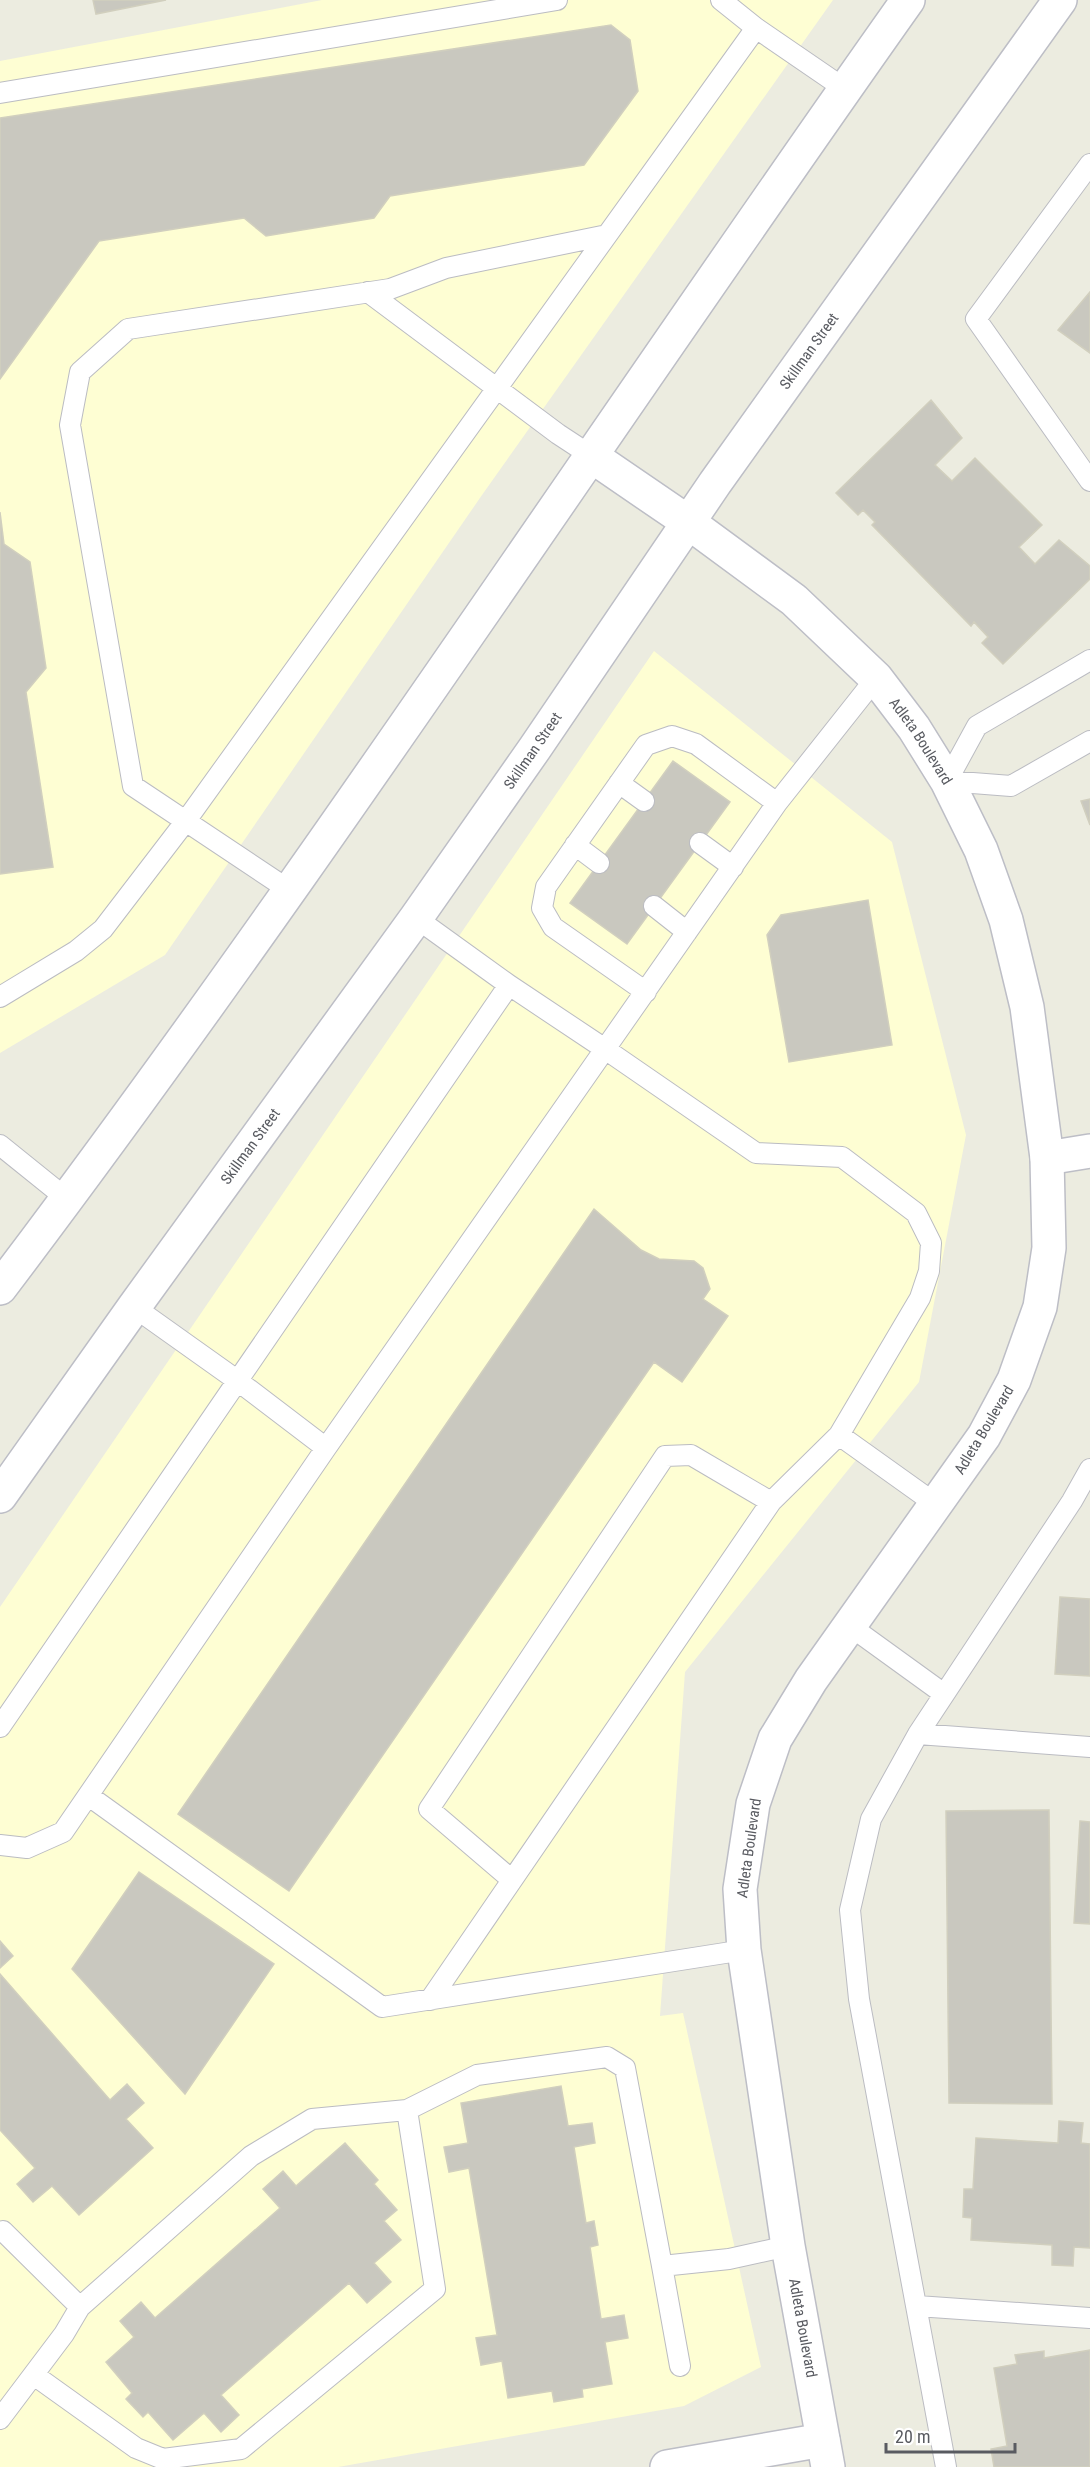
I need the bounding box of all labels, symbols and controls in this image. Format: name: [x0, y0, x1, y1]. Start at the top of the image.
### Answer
street label: Skillman Street: [776, 310, 842, 393]
street label: Adleta Boulevard: [885, 694, 956, 788]
street label: Skillman Street: [500, 709, 565, 793]
street label: Skillman Street: [217, 1105, 284, 1188]
street label: Adleta Boulevard: [950, 1382, 1018, 1478]
street label: Adleta Boulevard: [733, 1797, 765, 1899]
street label: Adleta Boulevard: [785, 2277, 821, 2379]
scale bar: [886, 2416, 1015, 2454]
text: 20 m: [895, 2426, 930, 2447]

